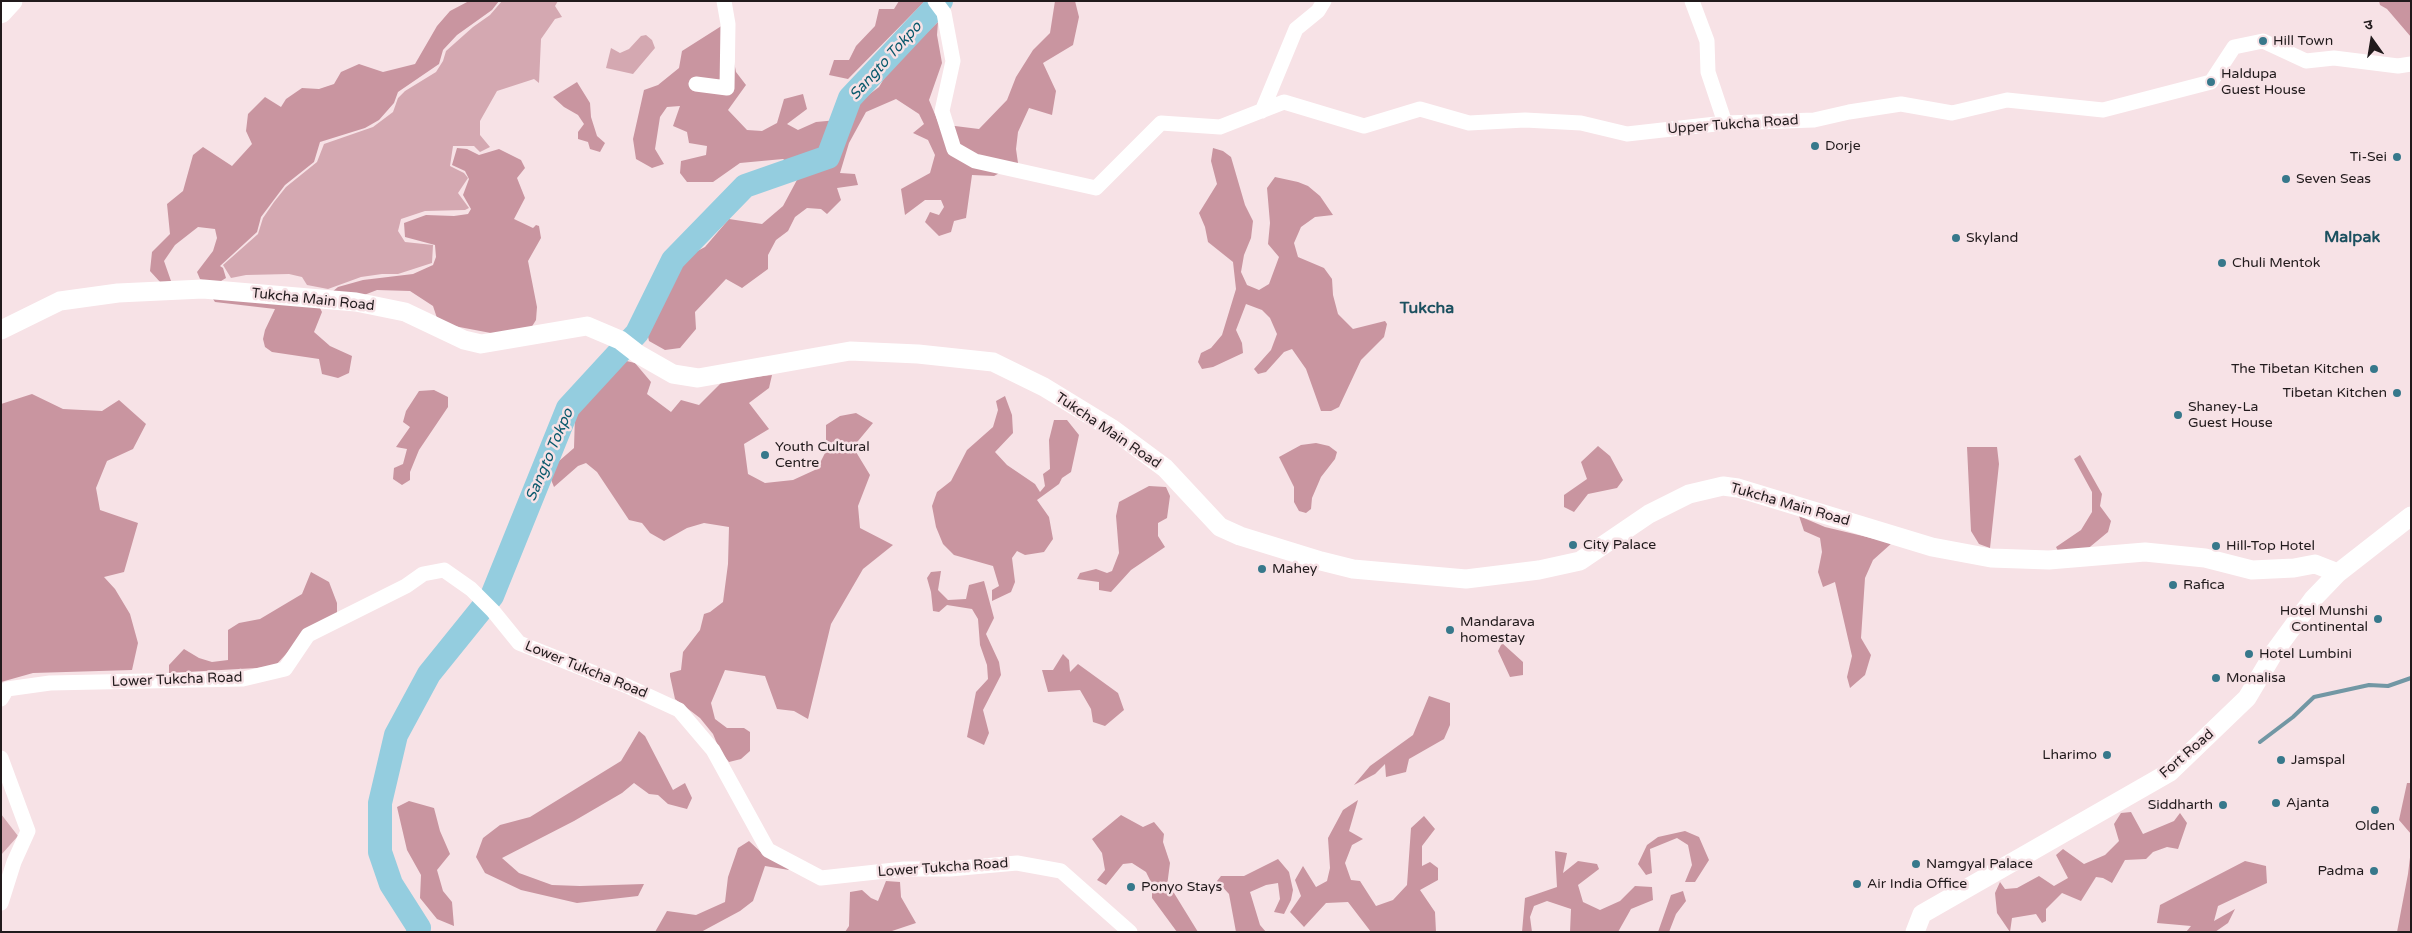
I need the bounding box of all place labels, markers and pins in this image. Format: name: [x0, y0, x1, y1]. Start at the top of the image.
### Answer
place label: Hill Town: [2273, 33, 2333, 49]
marker: Hill Town: [2257, 35, 2269, 47]
place label: Haldupa Guest House: [2221, 66, 2306, 98]
marker: Haldupa Guest House: [2205, 76, 2217, 88]
place label: Dorje: [1825, 138, 1861, 154]
marker: Dorje: [1809, 140, 1821, 152]
place label: Ti-Sei: [2350, 149, 2387, 165]
marker: Ti-Sei: [2391, 151, 2403, 163]
place label: Seven Seas: [2296, 171, 2371, 187]
marker: Seven Seas: [2280, 173, 2292, 185]
place label: Skyland: [1966, 230, 2018, 246]
marker: Skyland: [1950, 232, 1962, 244]
place label: Chuli Mentok: [2232, 255, 2320, 271]
marker: Chuli Mentok: [2216, 257, 2228, 269]
place label: The Tibetan Kitchen: [2231, 361, 2364, 377]
marker: The Tibetan Kitchen: [2368, 363, 2380, 375]
place label: Tibetan Kitchen: [2282, 385, 2387, 401]
marker: Tibetan Kitchen: [2391, 387, 2403, 399]
place label: Shaney-La Guest House: [2188, 399, 2273, 432]
marker: Shaney-La Guest House: [2172, 409, 2184, 421]
place label: Youth Cultural Centre: [775, 439, 870, 472]
marker: Youth Cultural Centre: [759, 449, 771, 461]
place label: City Palace: [1583, 537, 1656, 553]
place label: Hill-Top Hotel: [2226, 538, 2315, 554]
marker: City Palace: [1567, 539, 1579, 551]
marker: Hill-Top Hotel: [2210, 540, 2222, 552]
place label: Mahey: [1272, 561, 1317, 577]
marker: Mahey: [1256, 563, 1268, 575]
place label: Rafica: [2183, 577, 2225, 593]
marker: Rafica: [2167, 579, 2179, 591]
place label: Hotel Munshi Continental: [2280, 603, 2368, 636]
marker: Hotel Munshi Continental: [2372, 613, 2384, 625]
place label: Mandarava homestay: [1460, 614, 1535, 646]
marker: Mandarava homestay: [1444, 624, 1456, 636]
place label: Hotel Lumbini: [2259, 646, 2352, 662]
marker: Hotel Lumbini: [2243, 648, 2255, 660]
place label: Monalisa: [2226, 670, 2286, 686]
marker: Monalisa: [2210, 672, 2222, 684]
place label: Lharimo: [2042, 747, 2097, 763]
marker: Lharimo: [2101, 749, 2113, 761]
place label: Jamspal: [2291, 752, 2345, 768]
marker: Jamspal: [2275, 754, 2287, 766]
place label: Ajanta: [2286, 795, 2329, 811]
place label: Siddharth: [2148, 797, 2213, 813]
marker: Ajanta: [2270, 797, 2282, 809]
marker: Siddharth: [2217, 799, 2229, 811]
marker: Olden: [2369, 804, 2381, 816]
place label: Olden: [2355, 818, 2395, 834]
place label: Namgyal Palace: [1926, 856, 2033, 872]
marker: Namgyal Palace: [1910, 858, 1922, 870]
place label: Padma: [2318, 863, 2364, 879]
marker: Padma: [2368, 865, 2380, 877]
place label: Air India Office: [1867, 876, 1967, 892]
marker: Air India Office: [1851, 878, 1863, 890]
place label: Ponyo Stays: [1141, 879, 1222, 895]
marker: Ponyo Stays: [1125, 881, 1137, 893]

